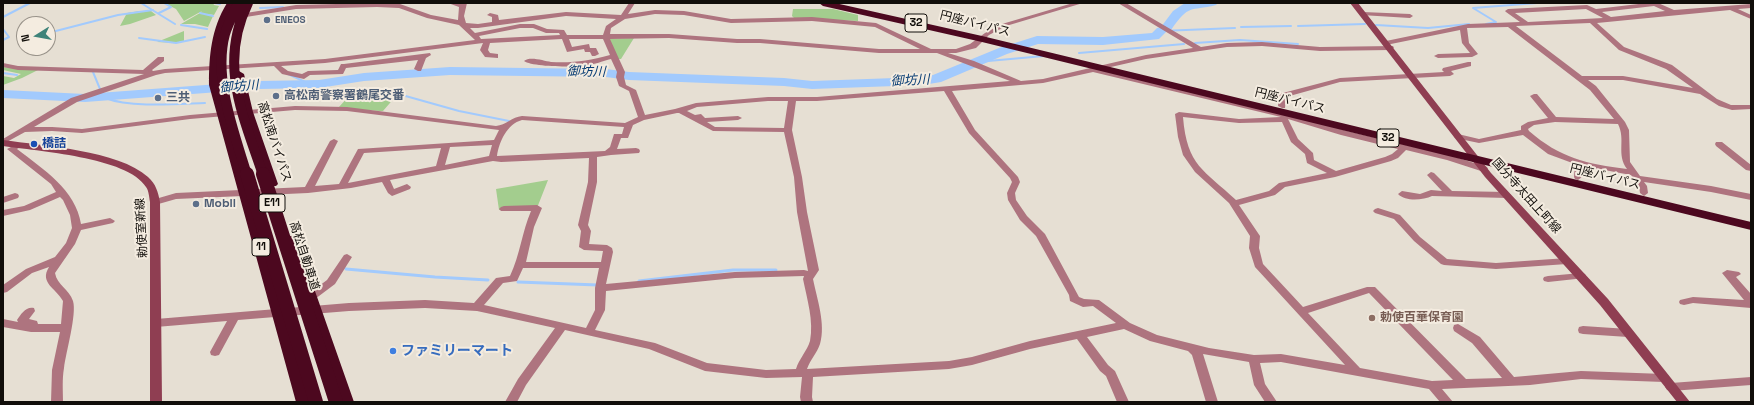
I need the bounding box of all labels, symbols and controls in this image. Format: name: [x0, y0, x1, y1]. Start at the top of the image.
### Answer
street label: 円座バイパス: [938, 8, 1012, 40]
place label: ENEOS: [275, 14, 306, 26]
road number: 32: [905, 14, 927, 32]
marker: ENEOS: [262, 15, 272, 25]
north arrow: [16, 16, 56, 56]
text: N: [18, 33, 33, 43]
water label: 御坊川: [566, 64, 606, 80]
water label: 御坊川: [890, 72, 930, 90]
water label: 御坊川: [219, 78, 259, 96]
street label: 円座バイパス: [1253, 85, 1327, 117]
place label: 高松南警察署鶴尾交番: [284, 89, 404, 103]
place label: 三共: [166, 91, 190, 105]
marker: 高松南警察署鶴尾交番: [271, 91, 281, 101]
marker: 三共: [153, 93, 163, 103]
street label: 高松南バイパス: [254, 100, 294, 184]
road number: 32: [1377, 129, 1399, 147]
place label: 橋詰: [42, 137, 66, 151]
marker: 橋詰: [29, 139, 39, 149]
street label: 国分寺太田上町線: [1489, 156, 1563, 236]
street label: 円座バイパス: [1568, 161, 1642, 193]
road number: E11: [259, 194, 285, 212]
place label: Mobil: [204, 197, 236, 211]
street label: 勅使室新線: [133, 198, 151, 258]
marker: Mobil: [191, 199, 201, 209]
street label: 高松自動車道: [286, 220, 322, 292]
road number: 11: [252, 238, 270, 256]
place label: 勅使百華保育園: [1380, 311, 1464, 325]
marker: 勅使百華保育園: [1367, 313, 1377, 323]
place label: ファミリーマート: [401, 343, 513, 359]
marker: ファミリーマート: [388, 346, 398, 356]

